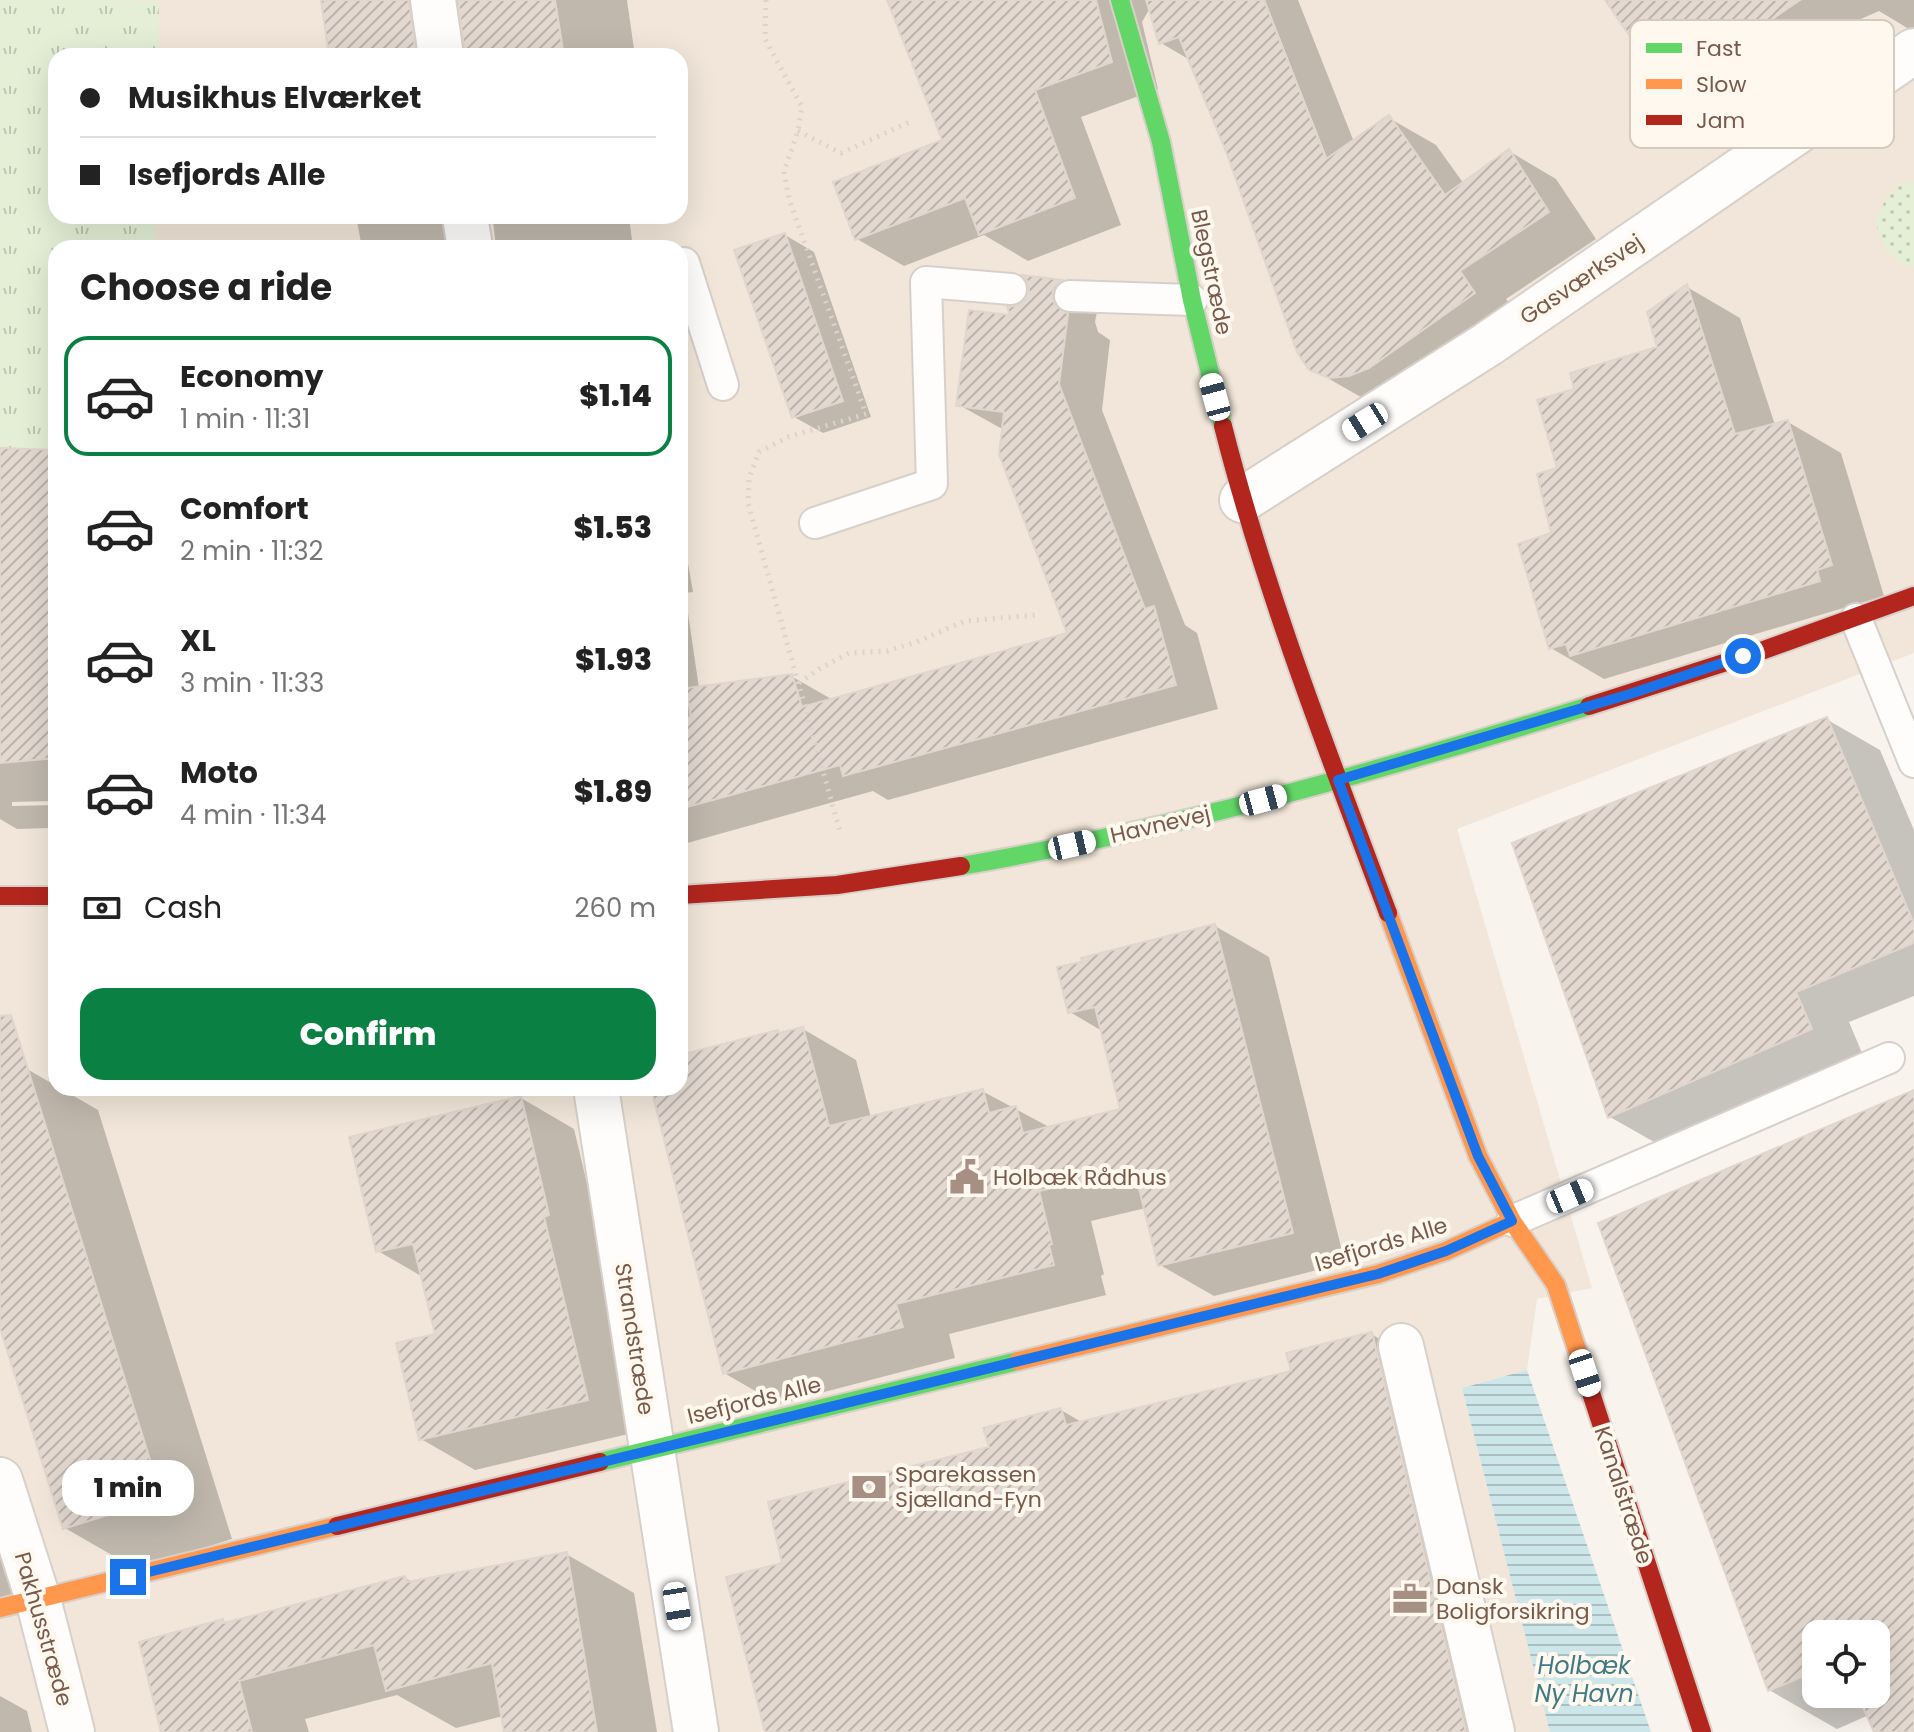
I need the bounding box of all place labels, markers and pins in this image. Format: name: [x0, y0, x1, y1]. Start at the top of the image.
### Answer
public building icon: Holbæk Rådhus: [948, 1158, 986, 1196]
place label: Holbæk Rådhus: [993, 1162, 1167, 1193]
place label: Sparekassen Sjælland-Fyn: [895, 1459, 1042, 1515]
bank icon: Sparekassen Sjælland-Fyn: [850, 1468, 888, 1506]
place label: Dansk Boligforsikring: [1436, 1571, 1590, 1627]
office icon: Dansk Boligforsikring: [1391, 1580, 1429, 1618]

